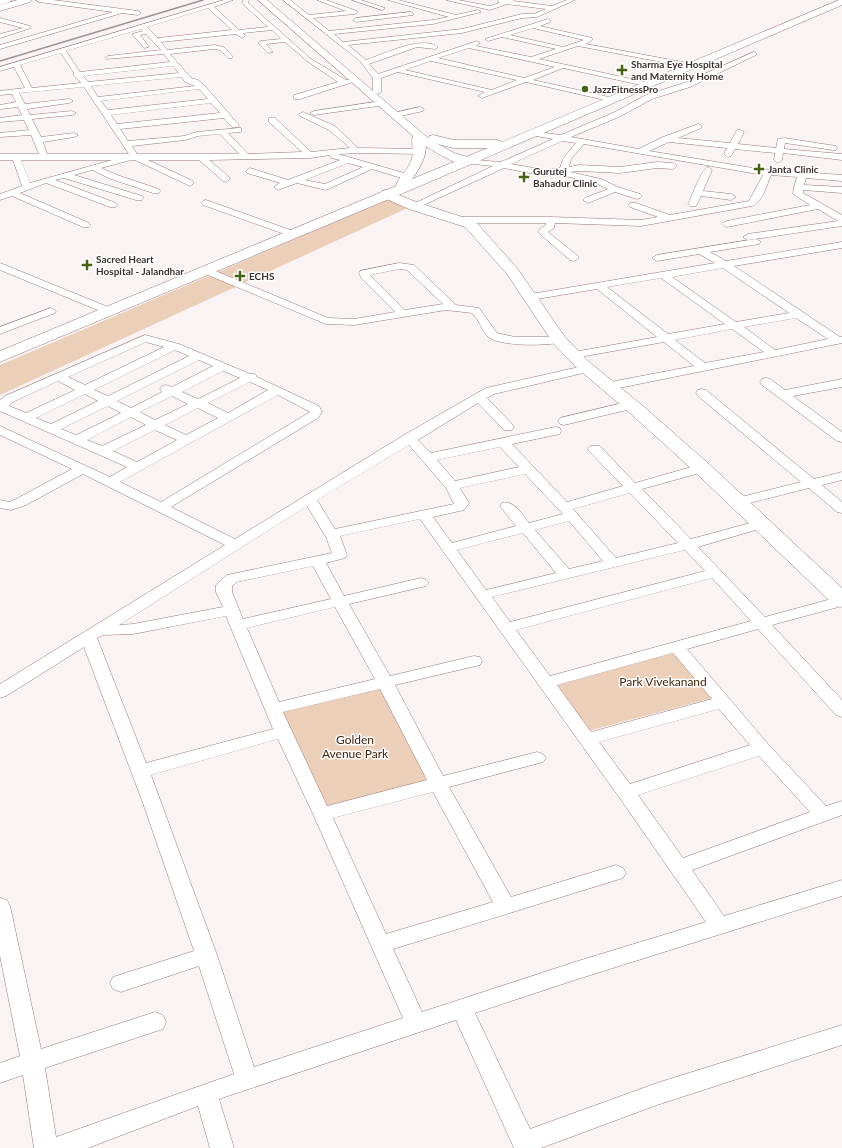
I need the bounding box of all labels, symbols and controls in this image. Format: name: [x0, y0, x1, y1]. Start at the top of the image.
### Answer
place label: Sharma Eye Hospital and Maternity Home: [631, 58, 724, 82]
marker: Sharma Eye Hospital and Maternity Home: [616, 64, 628, 76]
place label: JazzFitnessPro: [593, 83, 659, 95]
marker: JazzFitnessPro: [580, 84, 590, 94]
marker: Janta Clinic: [753, 163, 765, 175]
place label: Janta Clinic: [768, 163, 819, 175]
place label: Gurutej Bahadur Clinic: [533, 165, 597, 189]
marker: Gurutej Bahadur Clinic: [518, 171, 530, 183]
place label: Sacred Heart Hospital - Jalandhar: [96, 253, 184, 277]
marker: Sacred Heart Hospital - Jalandhar: [81, 259, 93, 271]
marker: ECHS: [234, 270, 246, 282]
place label: ECHS: [249, 270, 275, 282]
park label: Park Vivekanand: [619, 674, 707, 689]
park label: Golden Avenue Park: [322, 732, 389, 761]

